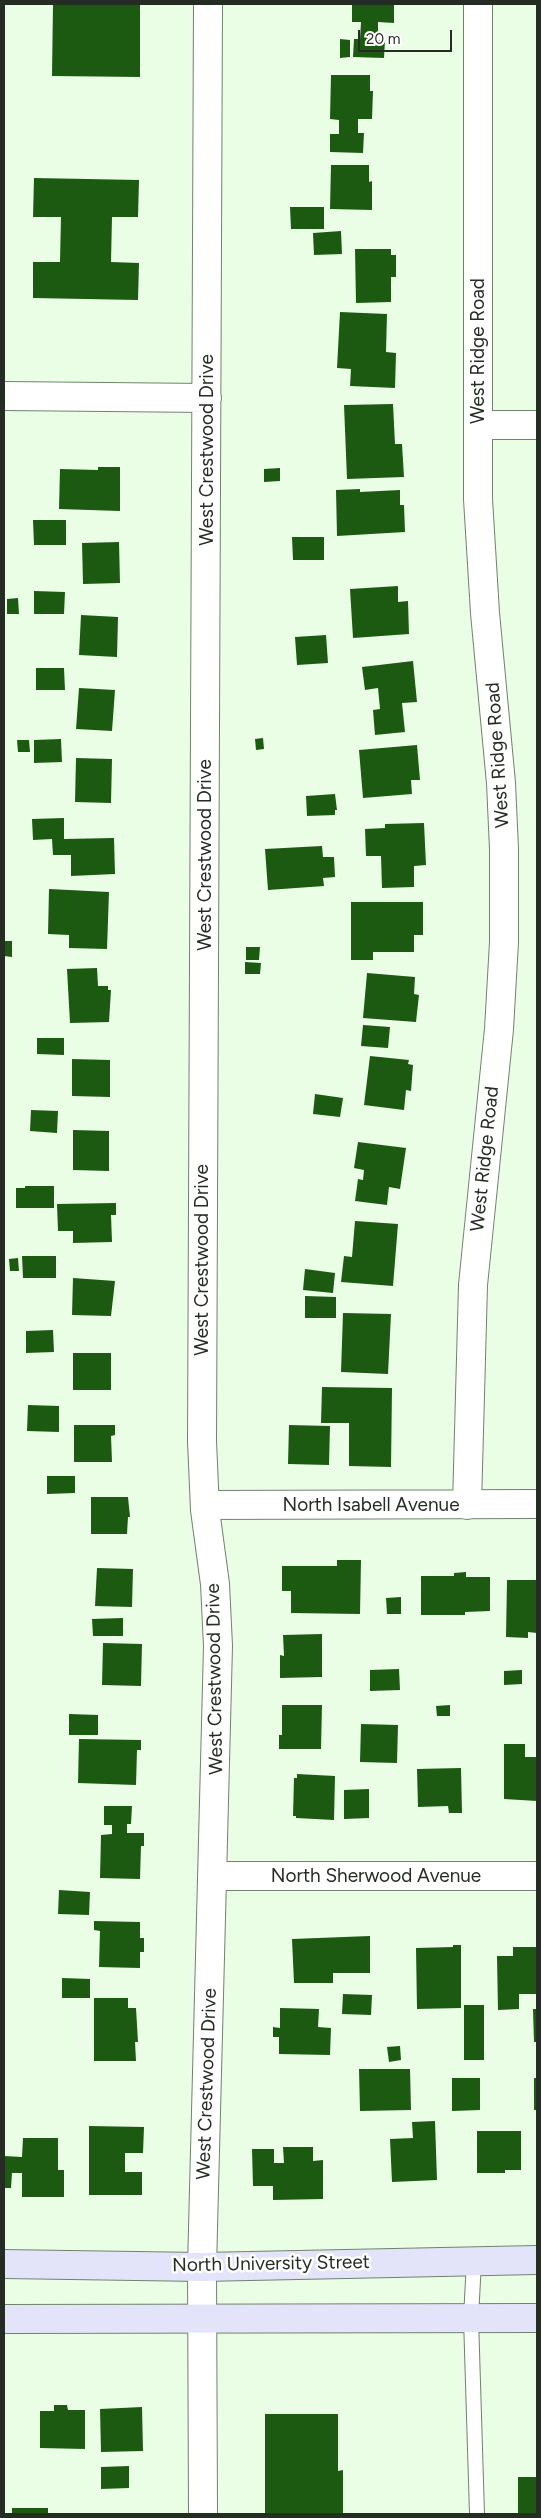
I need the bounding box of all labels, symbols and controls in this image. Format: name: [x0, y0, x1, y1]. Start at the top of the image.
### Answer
scale bar: [361, 20, 455, 52]
text: 20 m: [366, 30, 400, 48]
street label: West Ridge Road: [467, 278, 489, 424]
street label: West Crestwood Drive: [196, 354, 218, 546]
street label: West Ridge Road: [482, 681, 514, 829]
street label: West Crestwood Drive: [194, 759, 216, 951]
street label: West Ridge Road: [466, 1085, 504, 1233]
street label: West Crestwood Drive: [191, 1164, 213, 1356]
street label: North Isabell Avenue: [282, 1494, 460, 1516]
street label: West Crestwood Drive: [202, 1583, 228, 1775]
street label: North Sherwood Avenue: [271, 1865, 481, 1887]
street label: West Crestwood Drive: [192, 1988, 222, 2180]
street label: North University Street: [172, 2251, 370, 2277]

